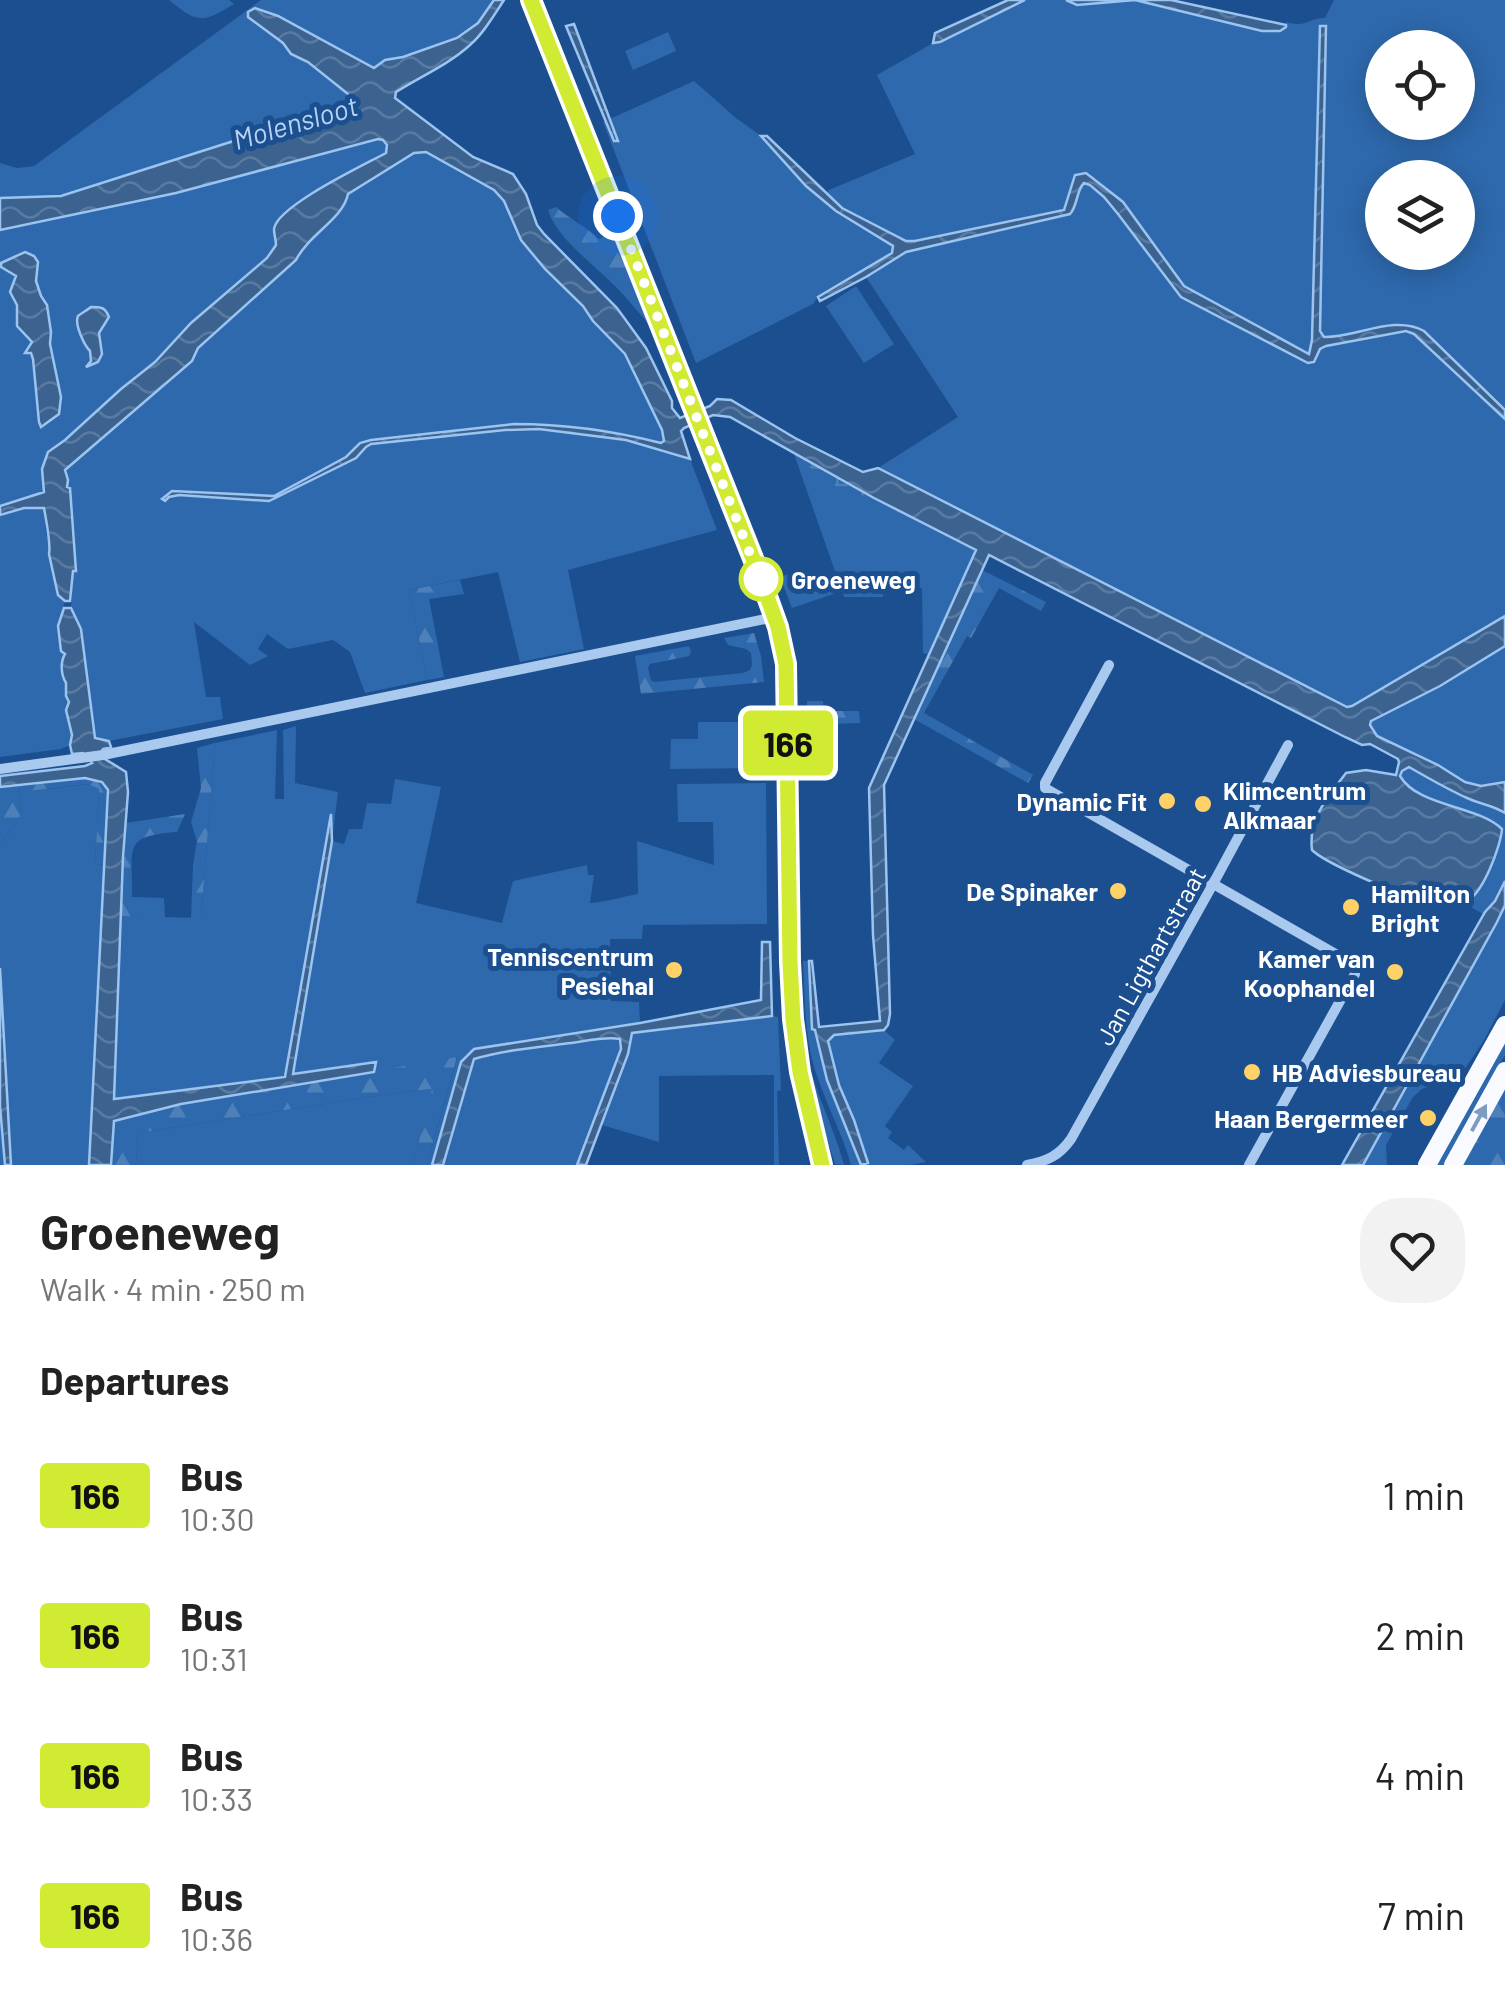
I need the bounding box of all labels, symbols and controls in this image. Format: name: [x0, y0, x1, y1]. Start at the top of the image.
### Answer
map controls: [1365, 30, 1475, 270]
button: locate: [1365, 30, 1475, 140]
water label: Molensloot: [229, 88, 361, 156]
button: layers: [1365, 160, 1475, 270]
your location: [593, 191, 643, 241]
marker: Groeneweg: [740, 558, 782, 600]
place label: Groeneweg: [791, 564, 916, 594]
line badge: 166: [730, 710, 846, 776]
text: 166: [763, 722, 813, 764]
place label: Klimcentrum Alkmaar: [1223, 775, 1366, 834]
place label: Dynamic Fit: [1017, 786, 1147, 816]
marker: Dynamic Fit: [1156, 790, 1178, 812]
marker: Klimcentrum Alkmaar: [1192, 793, 1214, 815]
street label: Jan Ligthartstraat: [1089, 862, 1211, 1050]
place label: De Spinaker: [966, 876, 1098, 906]
place label: Hamilton Bright: [1371, 878, 1470, 937]
marker: De Spinaker: [1107, 880, 1129, 902]
marker: Hamilton Bright: [1340, 896, 1362, 918]
place label: Tenniscentrum Pesiehal: [487, 941, 654, 1000]
place label: Kamer van Koophandel: [1244, 943, 1375, 1002]
marker: Tenniscentrum Pesiehal: [663, 959, 685, 981]
marker: Kamer van Koophandel: [1384, 961, 1406, 983]
place label: HB Adviesbureau: [1272, 1057, 1461, 1087]
marker: HB Adviesbureau: [1241, 1061, 1263, 1083]
place label: Haan Bergermeer: [1214, 1103, 1408, 1133]
one-way arrow: [1469, 1104, 1487, 1132]
marker: Haan Bergermeer: [1417, 1107, 1439, 1129]
button: heart: [1360, 1198, 1465, 1303]
text: Groeneweg: [40, 1202, 280, 1260]
text: Walk · 4 min · 250 m: [40, 1269, 306, 1307]
text: Departures: [40, 1357, 229, 1403]
text: Bus: [180, 1453, 243, 1499]
text: 1 min: [1383, 1472, 1465, 1518]
text: 166: [70, 1474, 120, 1516]
text: 10:30: [180, 1499, 255, 1537]
text: Bus: [180, 1593, 243, 1639]
text: 2 min: [1375, 1612, 1465, 1658]
text: 166: [70, 1614, 120, 1656]
text: 10:31: [180, 1639, 248, 1677]
text: Bus: [180, 1733, 243, 1779]
text: 4 min: [1375, 1752, 1465, 1798]
text: 166: [70, 1754, 120, 1796]
text: 10:33: [180, 1779, 253, 1817]
text: Bus: [180, 1873, 243, 1919]
text: 7 min: [1378, 1892, 1465, 1938]
text: 166: [70, 1894, 120, 1936]
text: 10:36: [180, 1919, 253, 1957]

